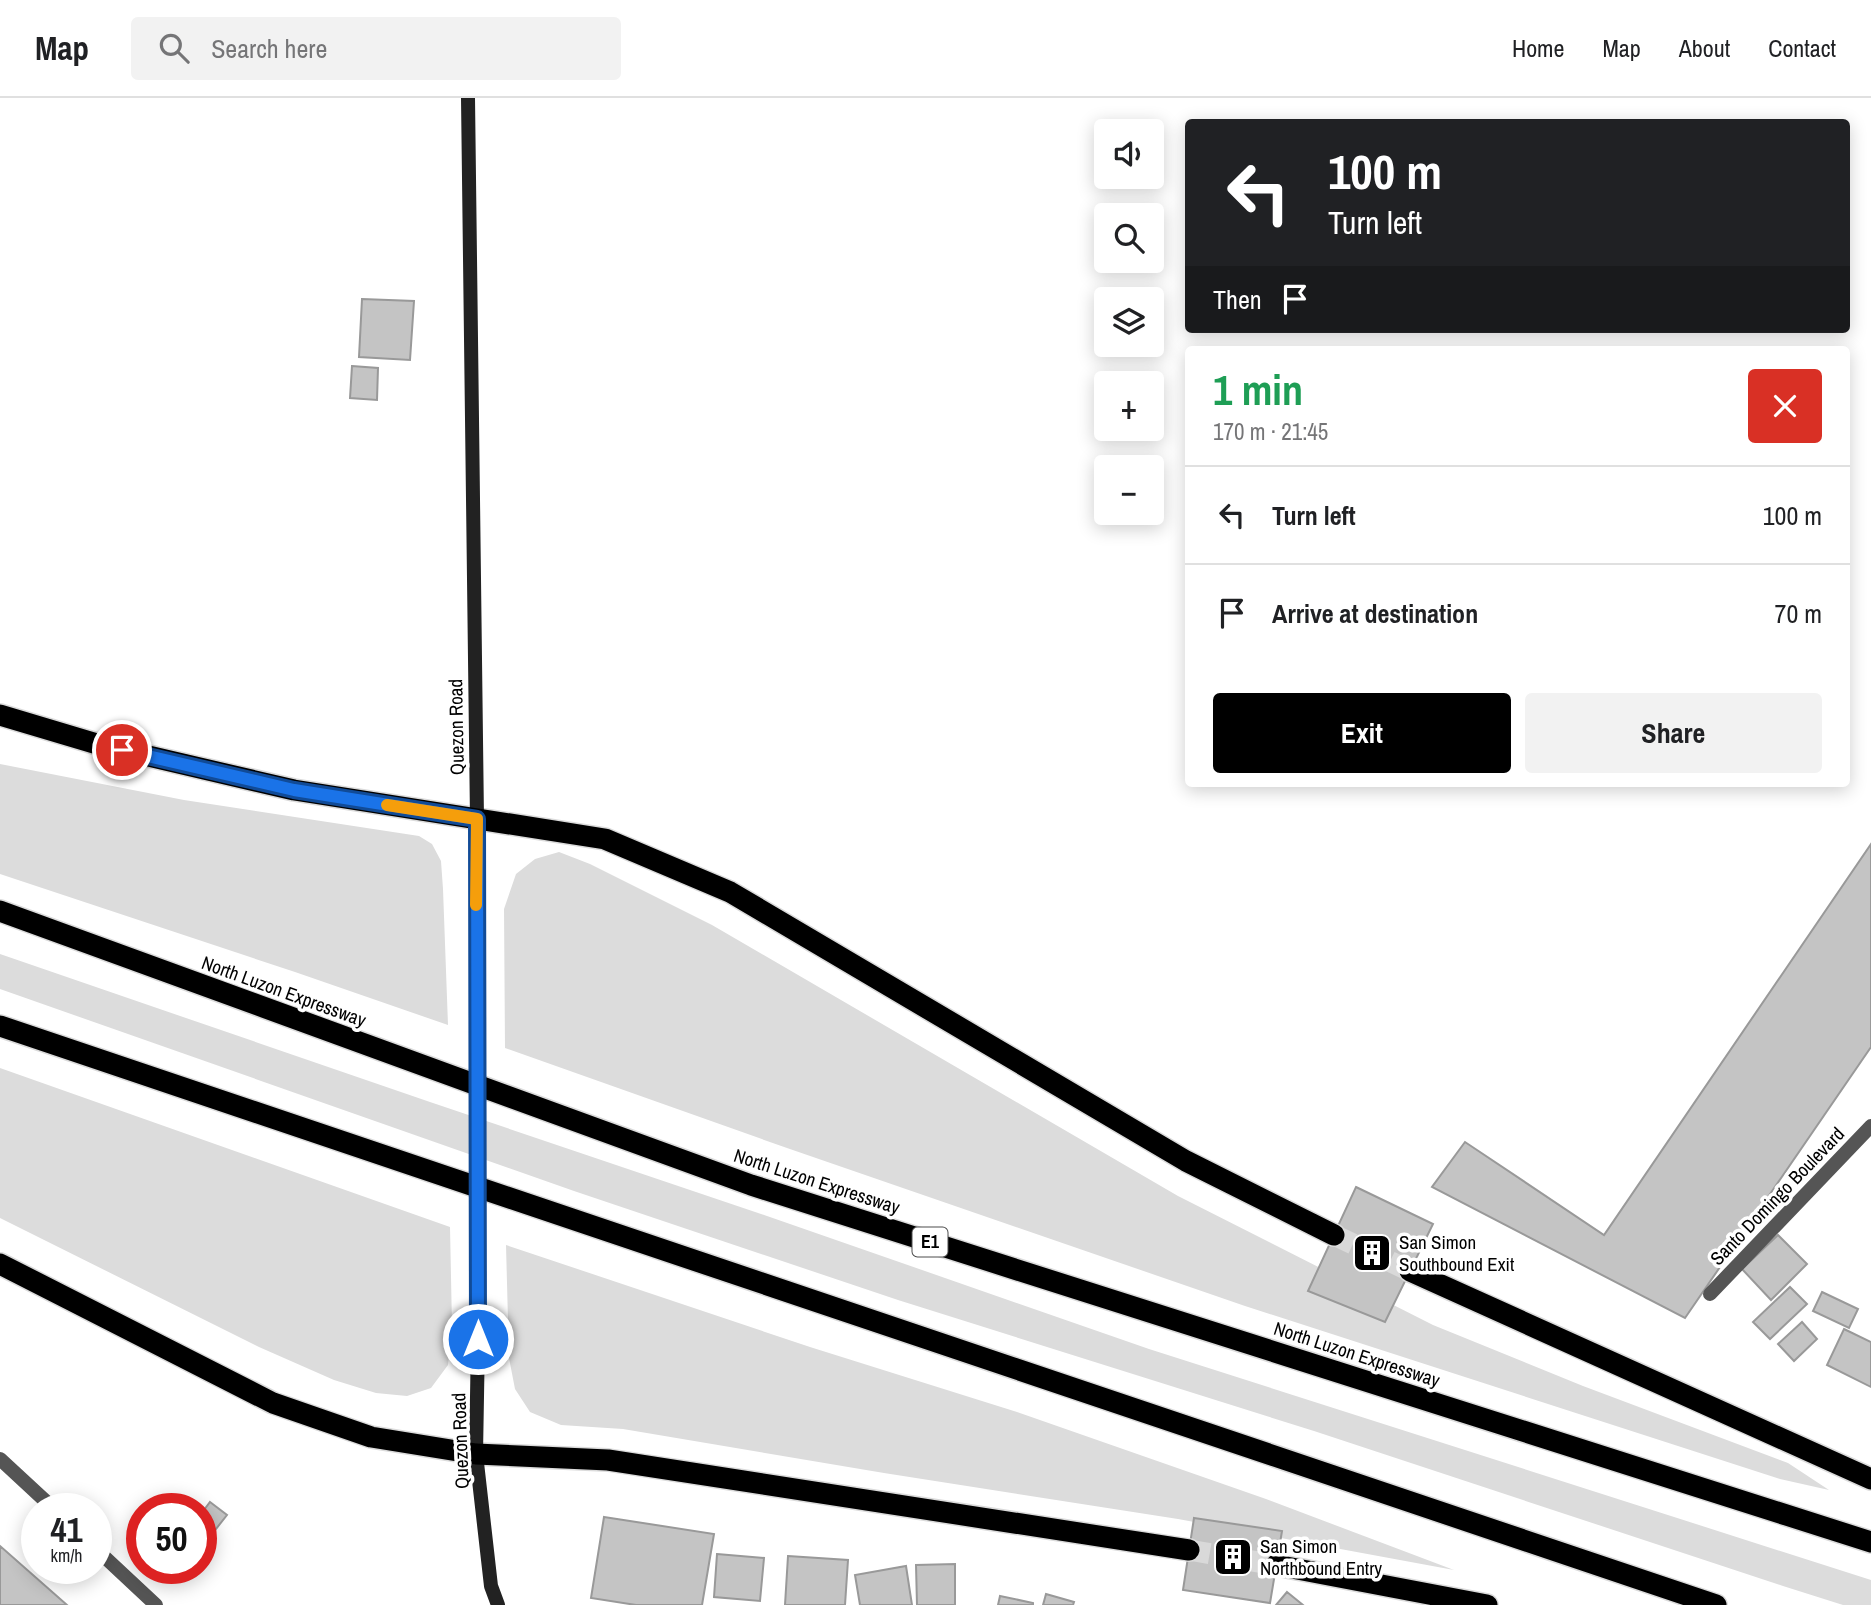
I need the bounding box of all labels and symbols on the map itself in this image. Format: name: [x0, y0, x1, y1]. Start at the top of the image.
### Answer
street label: Quezon Road: [442, 679, 470, 775]
pin: [92, 720, 152, 780]
street label: North Luzon Expressway: [198, 949, 370, 1033]
street label: Santo Domingo Boulevard: [1704, 1121, 1850, 1271]
street label: North Luzon Expressway: [731, 1142, 904, 1220]
road number: E1: [912, 1227, 948, 1256]
place label: San Simon Southbound Exit: [1399, 1229, 1515, 1277]
building icon: San Simon Southbound Exit: [1351, 1232, 1393, 1274]
position arrow: [441, 1302, 515, 1376]
street label: North Luzon Expressway: [1271, 1315, 1444, 1393]
street label: Quezon Road: [445, 1393, 475, 1489]
speed limit sign: 50: [126, 1493, 217, 1584]
place label: San Simon Northbound Entry: [1260, 1533, 1382, 1581]
building icon: San Simon Northbound Entry: [1212, 1536, 1254, 1578]

